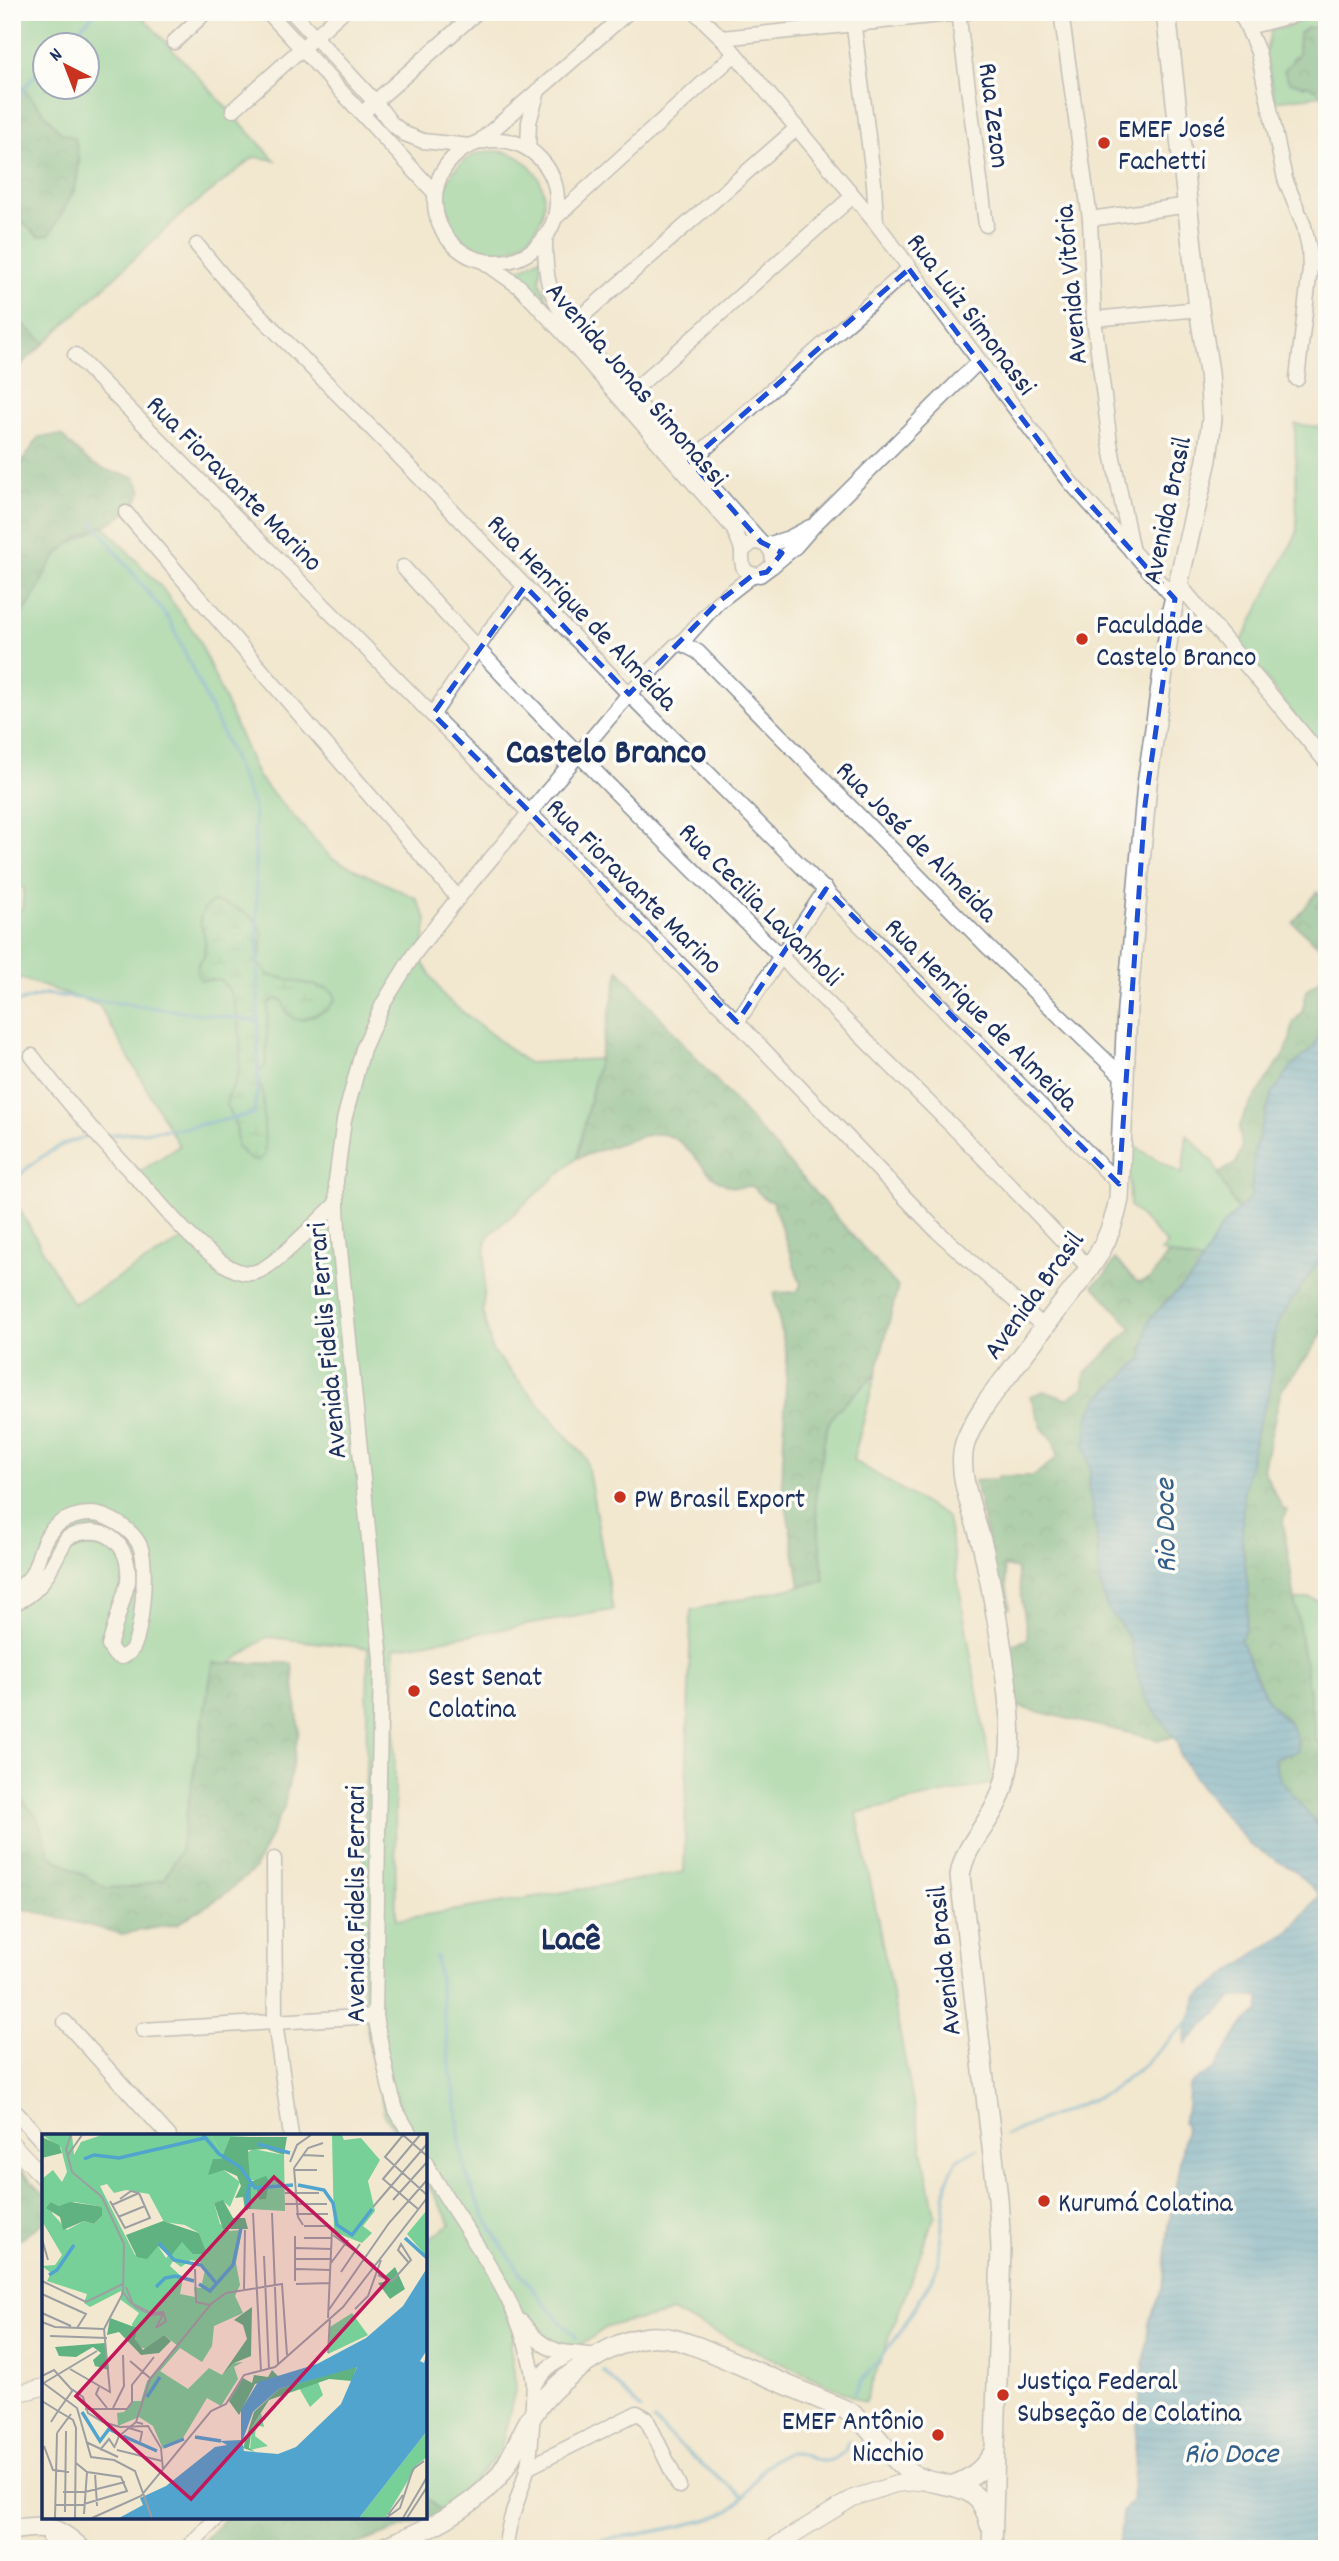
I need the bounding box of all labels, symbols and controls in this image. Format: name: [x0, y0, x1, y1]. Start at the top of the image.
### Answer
north arrow: [32, 32, 102, 102]
text: N: [44, 43, 69, 69]
street label: Rua Zezon: [965, 61, 1017, 171]
place label: EMEF José Fachetti: [1118, 112, 1225, 184]
marker: EMEF José Fachetti: [1096, 135, 1112, 151]
street label: Avenida Vitória: [1047, 202, 1101, 366]
street label: Rua Luiz Simonassi: [894, 226, 1044, 406]
street label: Avenida Jonas Simonassi: [534, 275, 735, 498]
street label: Rua Fioravante Marino: [135, 388, 330, 583]
street label: Avenida Brasil: [1135, 433, 1205, 589]
street label: Rua Henrique de Almeida: [476, 507, 686, 723]
place label: Faculdade Castelo Branco: [1096, 608, 1256, 680]
marker: Faculdade Castelo Branco: [1074, 631, 1090, 647]
district label: Castelo Branco: [506, 730, 706, 780]
street label: Rua José de Almeida: [824, 753, 1005, 934]
street label: Rua Fioravante Marino: [535, 791, 730, 986]
street label: Rua Cecilia Lavanholi: [667, 815, 850, 998]
street label: Rua Henrique de Almeida: [873, 910, 1086, 1123]
street label: Avenida Fidelis Ferrari: [300, 1221, 360, 1461]
street label: Avenida Brasil: [976, 1224, 1097, 1370]
water label: Rio Doce: [1146, 1477, 1191, 1574]
place label: PW Brasil Export: [634, 1482, 805, 1522]
marker: PW Brasil Export: [612, 1489, 628, 1505]
place label: Sest Senat Colatina: [428, 1660, 542, 1732]
marker: Sest Senat Colatina: [406, 1683, 422, 1699]
street label: Avenida Fidelis Ferrari: [339, 1785, 379, 2023]
street label: Avenida Brasil: [919, 1883, 975, 2037]
district label: Lacê: [541, 1917, 601, 1967]
inset map: [42, 2134, 427, 2519]
place label: Kurumá Colatina: [1058, 2186, 1234, 2226]
marker: Kurumá Colatina: [1036, 2193, 1052, 2209]
place label: Justiça Federal Subseção de Colatina: [1017, 2364, 1242, 2436]
marker: Justiça Federal Subseção de Colatina: [995, 2387, 1011, 2403]
place label: EMEF Antônio Nicchio: [782, 2404, 924, 2476]
marker: EMEF Antônio Nicchio: [930, 2427, 946, 2443]
water label: Rio Doce: [1184, 2435, 1280, 2478]

